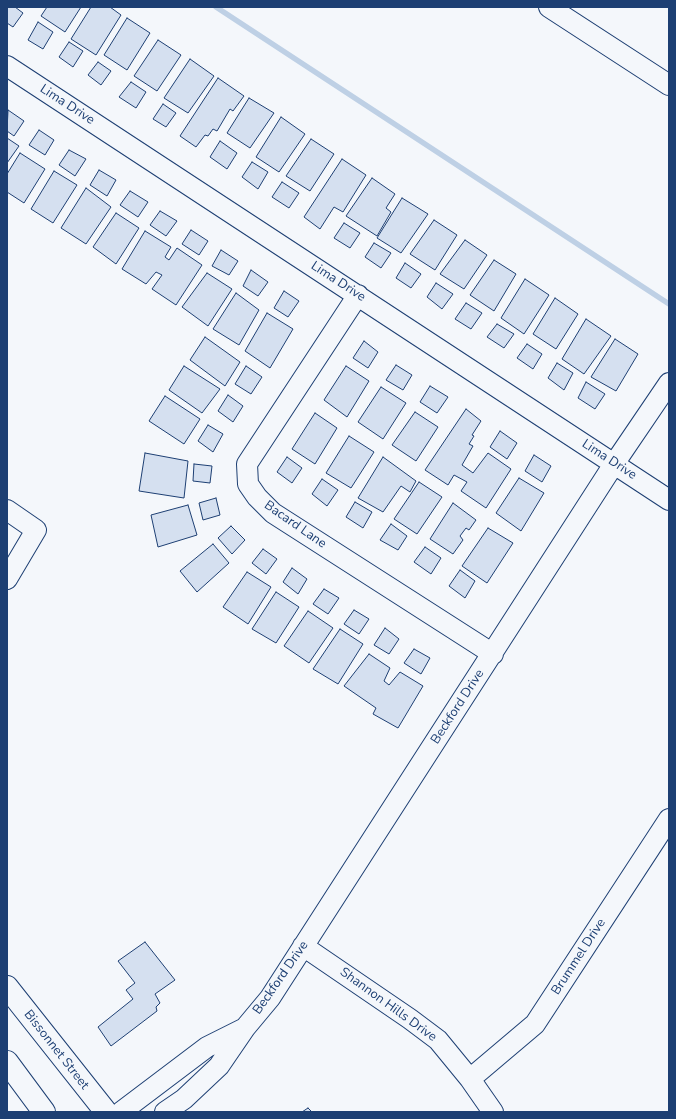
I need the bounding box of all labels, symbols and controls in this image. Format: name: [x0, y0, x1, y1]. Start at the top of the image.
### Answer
street label: Lima Drive: [37, 82, 97, 128]
street label: Lima Drive: [308, 259, 368, 305]
street label: Lima Drive: [579, 437, 639, 483]
street label: Bacard Lane: [261, 498, 329, 552]
street label: Beckford Drive: [428, 667, 488, 747]
street label: Brummel Drive: [549, 916, 609, 998]
street label: Beckford Drive: [250, 938, 312, 1018]
street label: Shannon Hills Drive: [337, 965, 439, 1045]
street label: Bissonnet Street: [20, 1007, 92, 1093]

